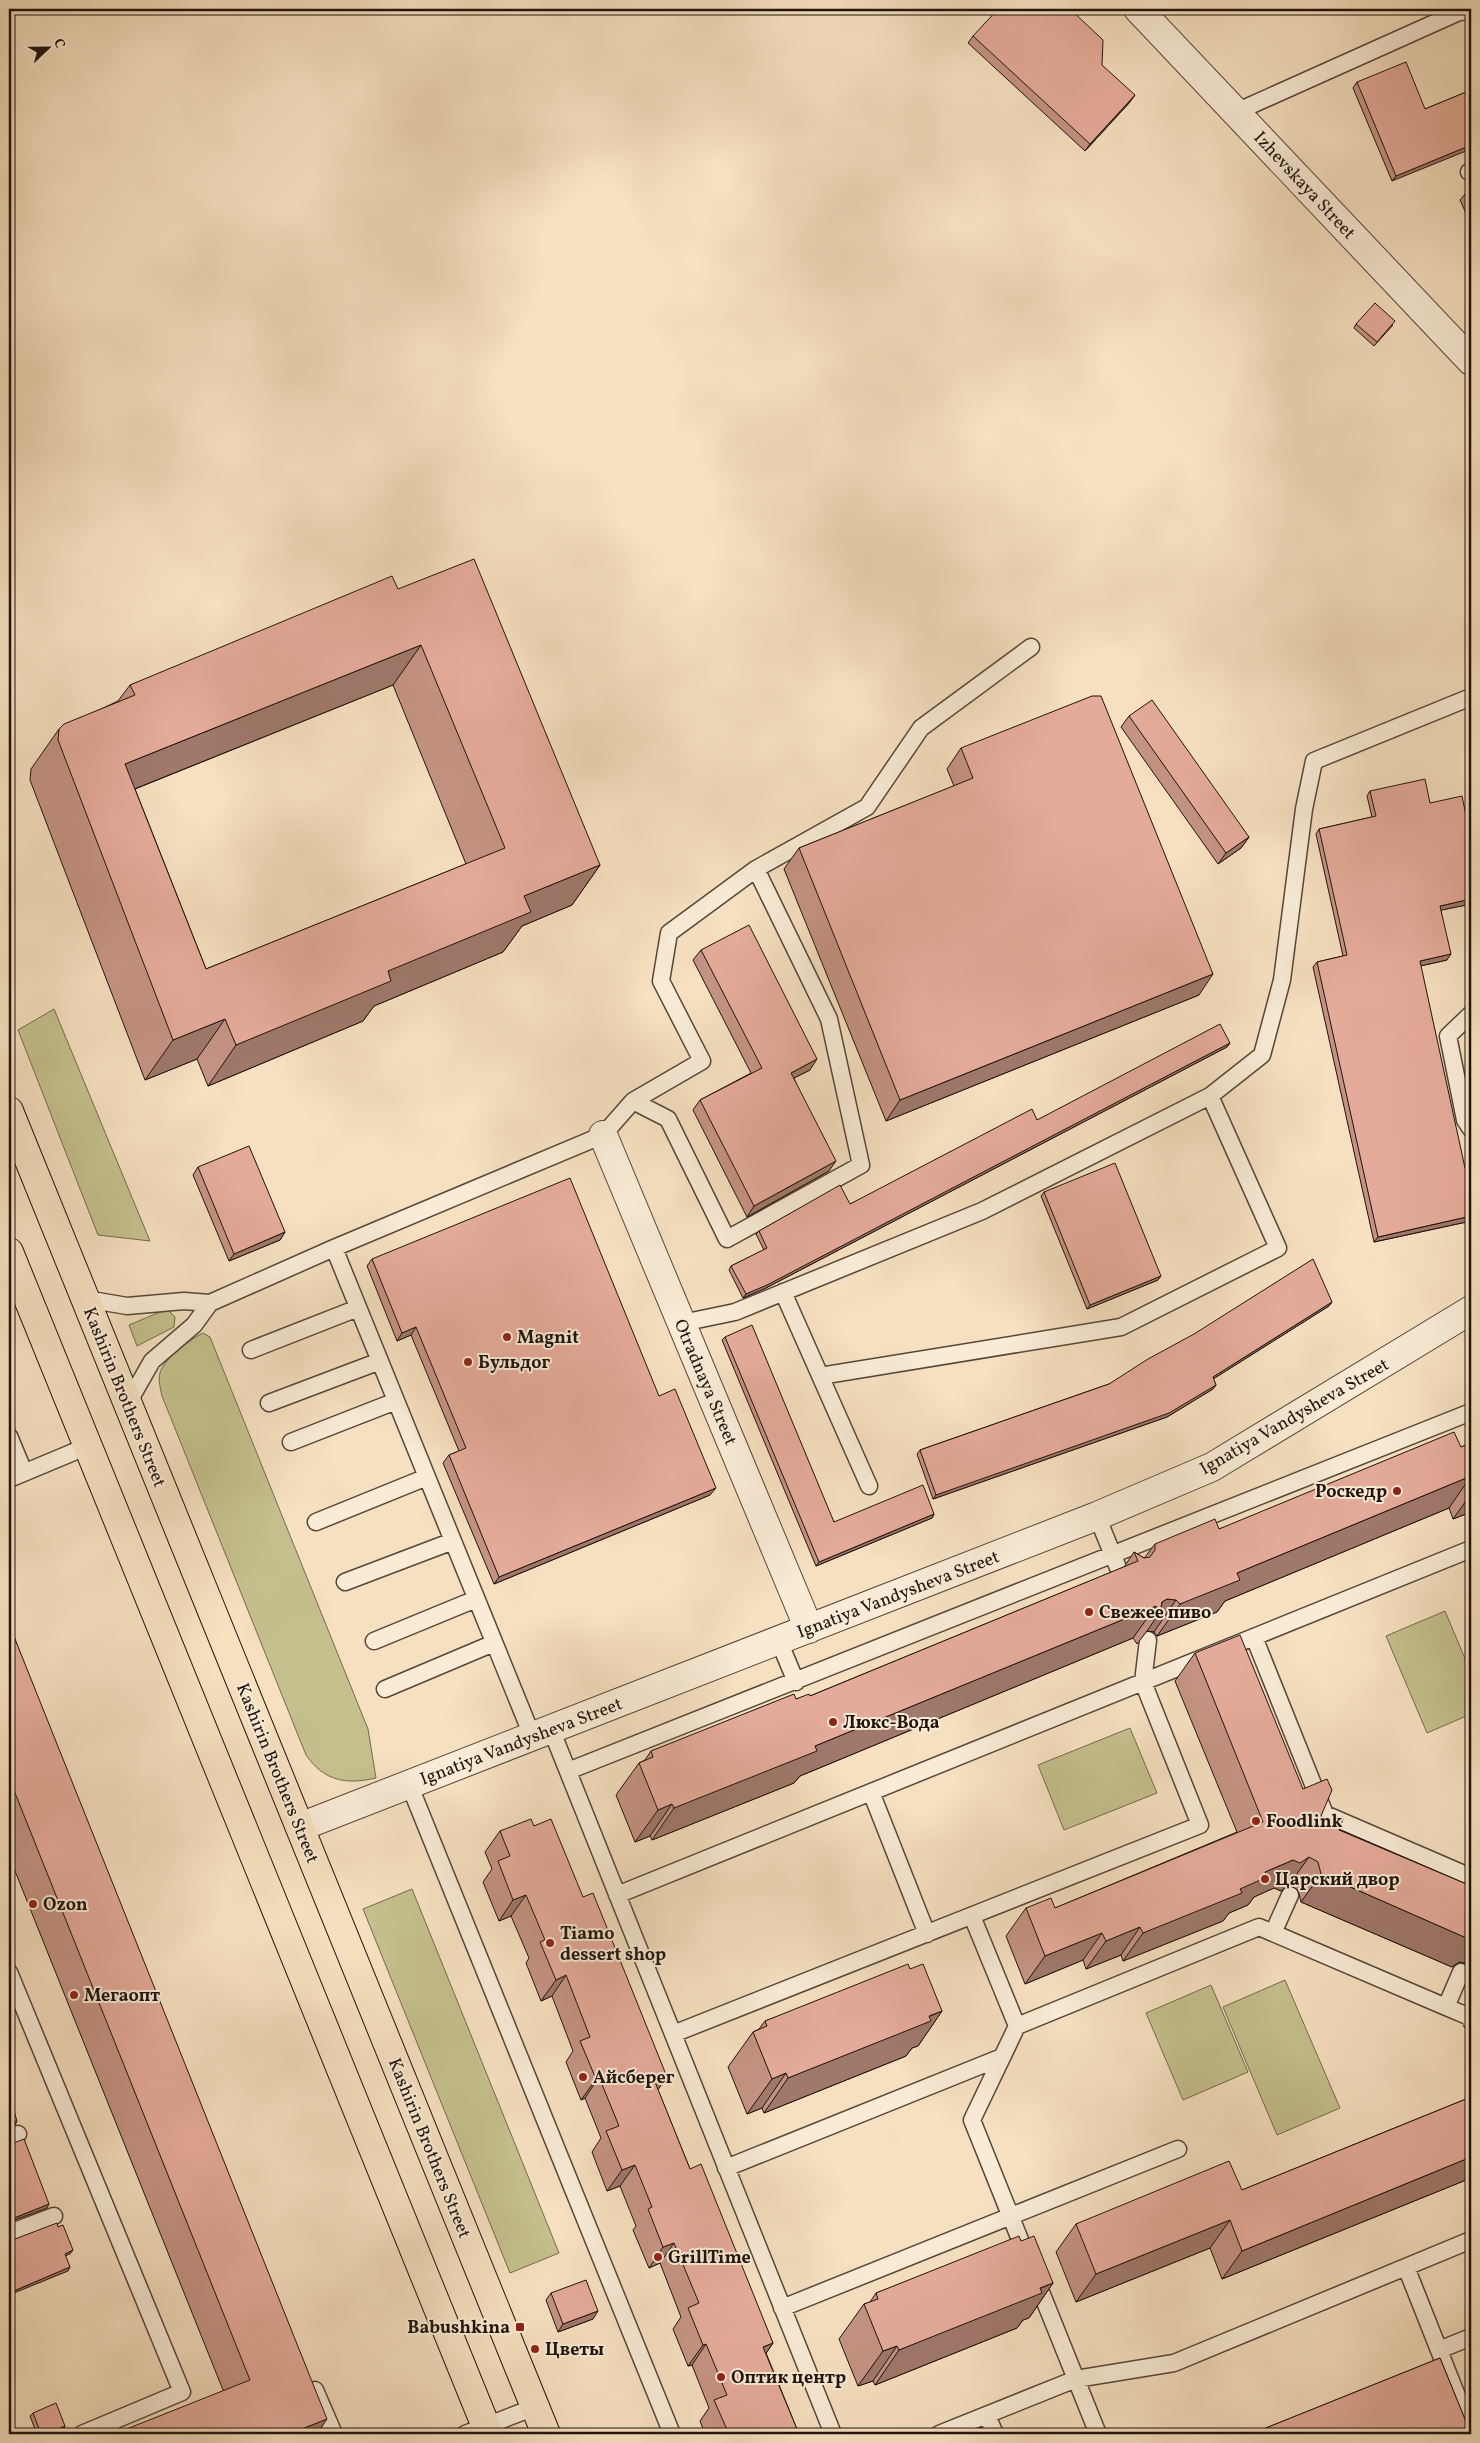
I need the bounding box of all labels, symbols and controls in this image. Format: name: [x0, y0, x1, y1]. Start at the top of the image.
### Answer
north arrow: [22, 22, 72, 72]
text: С: [48, 36, 69, 51]
street label: Izhevskaya Street: [1247, 127, 1361, 246]
street label: Kashirin Brothers Street: [76, 1304, 171, 1491]
street label: Otradnaya Street: [667, 1316, 742, 1450]
place label: Magnit: [517, 1326, 579, 1351]
marker: Magnit: [501, 1331, 513, 1343]
place label: Бульдог: [478, 1351, 550, 1376]
street label: Ignatiya Vandysheva Street: [1195, 1353, 1394, 1482]
marker: Бульдог: [462, 1356, 474, 1368]
place label: Роскедр: [1315, 1480, 1387, 1505]
marker: Роскедр: [1391, 1485, 1403, 1497]
street label: Ignatiya Vandysheva Street: [794, 1545, 1003, 1646]
place label: Свежее пиво: [1099, 1601, 1211, 1626]
marker: Свежее пиво: [1083, 1606, 1095, 1618]
street label: Kashirin Brothers Street: [229, 1680, 324, 1867]
street label: Ignatiya Vandysheva Street: [417, 1692, 626, 1793]
place label: Люкс-Вода: [843, 1711, 940, 1736]
marker: Люкс-Вода: [827, 1716, 839, 1728]
place label: Foodlink: [1266, 1810, 1343, 1835]
marker: Foodlink: [1250, 1815, 1262, 1827]
place label: Царский двор: [1275, 1868, 1400, 1893]
marker: Царский двор: [1259, 1873, 1271, 1885]
place label: Ozon: [43, 1893, 88, 1918]
marker: Ozon: [27, 1898, 39, 1910]
place label: Tiamo dessert shop: [560, 1922, 666, 1968]
marker: Tiamo dessert shop: [544, 1937, 556, 1949]
place label: Мегаопт: [84, 1984, 160, 2009]
marker: Мегаопт: [68, 1989, 80, 2001]
street label: Kashirin Brothers Street: [381, 2055, 476, 2242]
place label: Айсберег: [593, 2066, 675, 2091]
marker: Айсберег: [577, 2071, 589, 2083]
place label: GrillTime: [668, 2246, 751, 2271]
marker: GrillTime: [652, 2251, 664, 2263]
place label: Babushkina: [407, 2316, 510, 2341]
marker: Babushkina: [514, 2321, 526, 2333]
place label: Цветы: [545, 2338, 604, 2363]
marker: Цветы: [529, 2343, 541, 2355]
place label: Оптик центр: [731, 2366, 846, 2391]
marker: Оптик центр: [715, 2371, 727, 2383]

